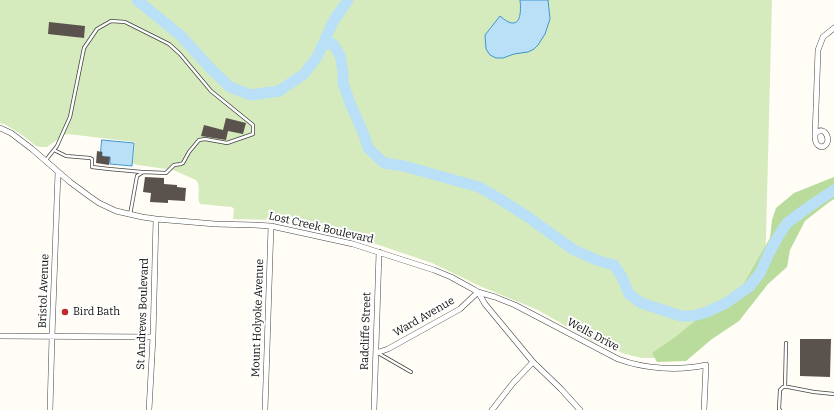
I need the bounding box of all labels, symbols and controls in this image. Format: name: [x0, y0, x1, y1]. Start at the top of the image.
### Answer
street label: Lost Creek Boulevard: [267, 209, 375, 247]
street label: Bristol Avenue: [36, 254, 52, 328]
street label: St Andrews Boulevard: [134, 258, 152, 370]
street label: Mount Holyoke Avenue: [249, 259, 267, 377]
street label: Radcliffe Street: [358, 292, 374, 370]
street label: Ward Avenue: [391, 294, 457, 340]
place label: Bird Bath: [73, 305, 120, 319]
marker: Bird Bath: [60, 307, 70, 317]
street label: Wells Drive: [565, 316, 621, 354]

